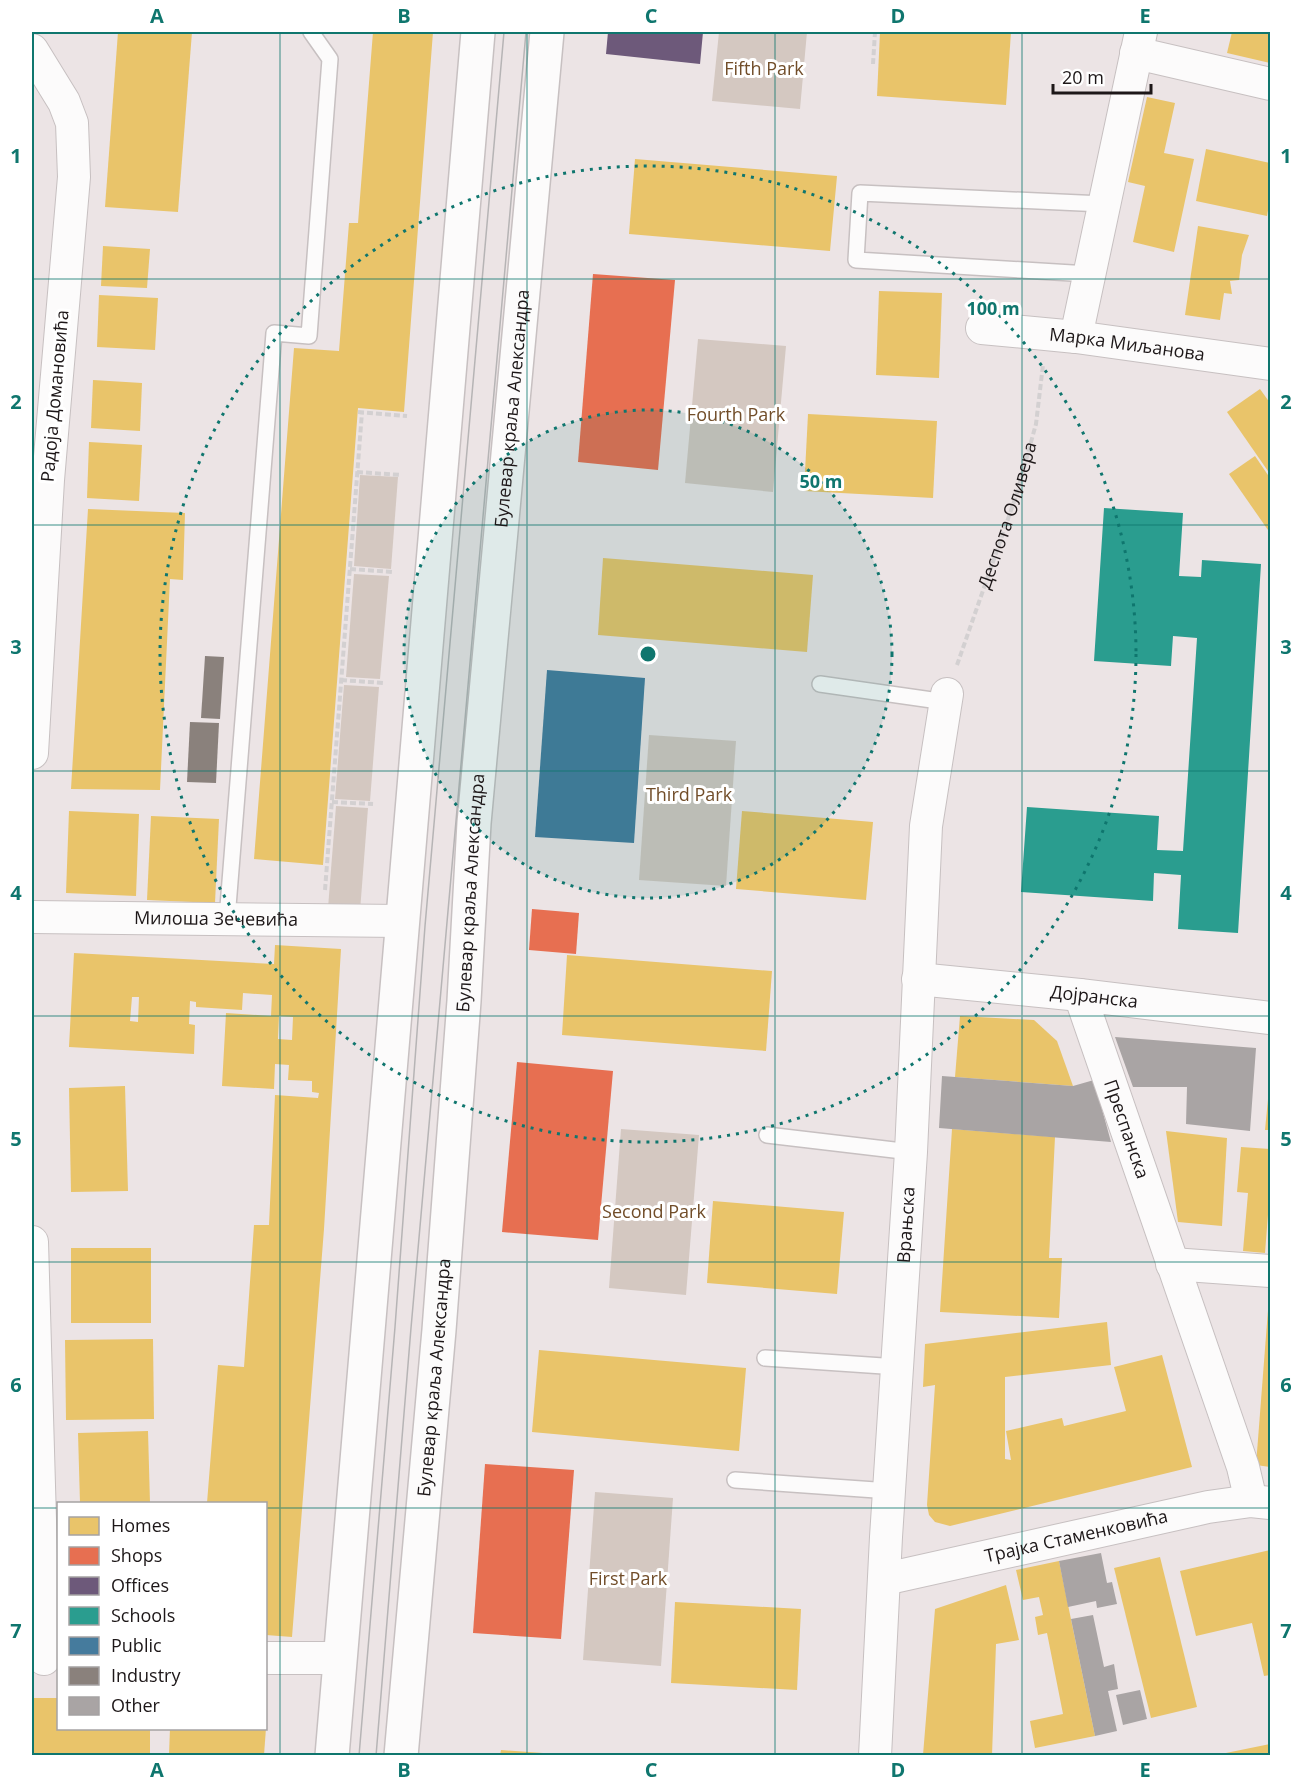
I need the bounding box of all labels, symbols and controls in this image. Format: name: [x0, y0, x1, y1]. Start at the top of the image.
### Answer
text: A: [150, 2, 164, 29]
text: B: [397, 2, 411, 29]
text: C: [645, 2, 658, 29]
text: D: [891, 2, 905, 29]
text: E: [1139, 2, 1151, 29]
park label: Fifth Park: [724, 56, 804, 80]
scale bar: [1053, 57, 1150, 95]
text: 20 m: [1062, 65, 1104, 89]
text: 1: [10, 142, 22, 169]
text: 1: [1280, 142, 1292, 169]
street label: Булевар краља Александра: [488, 288, 534, 529]
text: 100 m: [966, 296, 1020, 320]
street label: Радоја Домановића: [35, 309, 73, 483]
street label: Марка Миљанова: [1048, 322, 1206, 366]
text: 2: [10, 388, 22, 415]
text: 2: [1280, 388, 1292, 415]
park label: Fourth Park: [687, 402, 786, 426]
street label: Деспота Оливера: [972, 439, 1042, 592]
text: 50 m: [800, 469, 842, 493]
text: 3: [10, 633, 22, 660]
text: 3: [1280, 633, 1292, 660]
centre of rings: [638, 644, 658, 664]
street label: Булевар краља Александра: [450, 772, 490, 1013]
park label: Third Park: [646, 782, 733, 806]
text: 4: [10, 879, 22, 906]
text: 4: [1280, 879, 1292, 906]
street label: Милоша Зечевића: [134, 905, 298, 931]
street label: Дојранска: [1049, 979, 1139, 1013]
street label: Преспанска: [1099, 1076, 1156, 1182]
text: 5: [10, 1125, 22, 1152]
text: 5: [1280, 1125, 1292, 1152]
street label: Врањска: [891, 1186, 920, 1264]
park label: Second Park: [602, 1199, 706, 1223]
street label: Булевар краља Александра: [411, 1257, 455, 1498]
text: 6: [10, 1371, 22, 1398]
text: 6: [1280, 1371, 1292, 1398]
legend: [57, 1502, 267, 1730]
street label: Трајка Стаменковића: [982, 1503, 1170, 1567]
text: Homes: [111, 1513, 170, 1537]
text: Shops: [111, 1543, 162, 1567]
park label: First Park: [589, 1566, 668, 1590]
text: Offices: [111, 1573, 169, 1597]
text: Schools: [111, 1603, 175, 1627]
text: 7: [10, 1617, 22, 1644]
text: 7: [1280, 1617, 1292, 1644]
text: Public: [111, 1633, 162, 1657]
text: Industry: [111, 1663, 181, 1687]
text: Other: [111, 1693, 161, 1717]
text: A: [150, 1756, 164, 1783]
text: B: [397, 1756, 411, 1783]
text: C: [645, 1756, 658, 1783]
text: D: [891, 1756, 905, 1783]
text: E: [1139, 1756, 1151, 1783]

